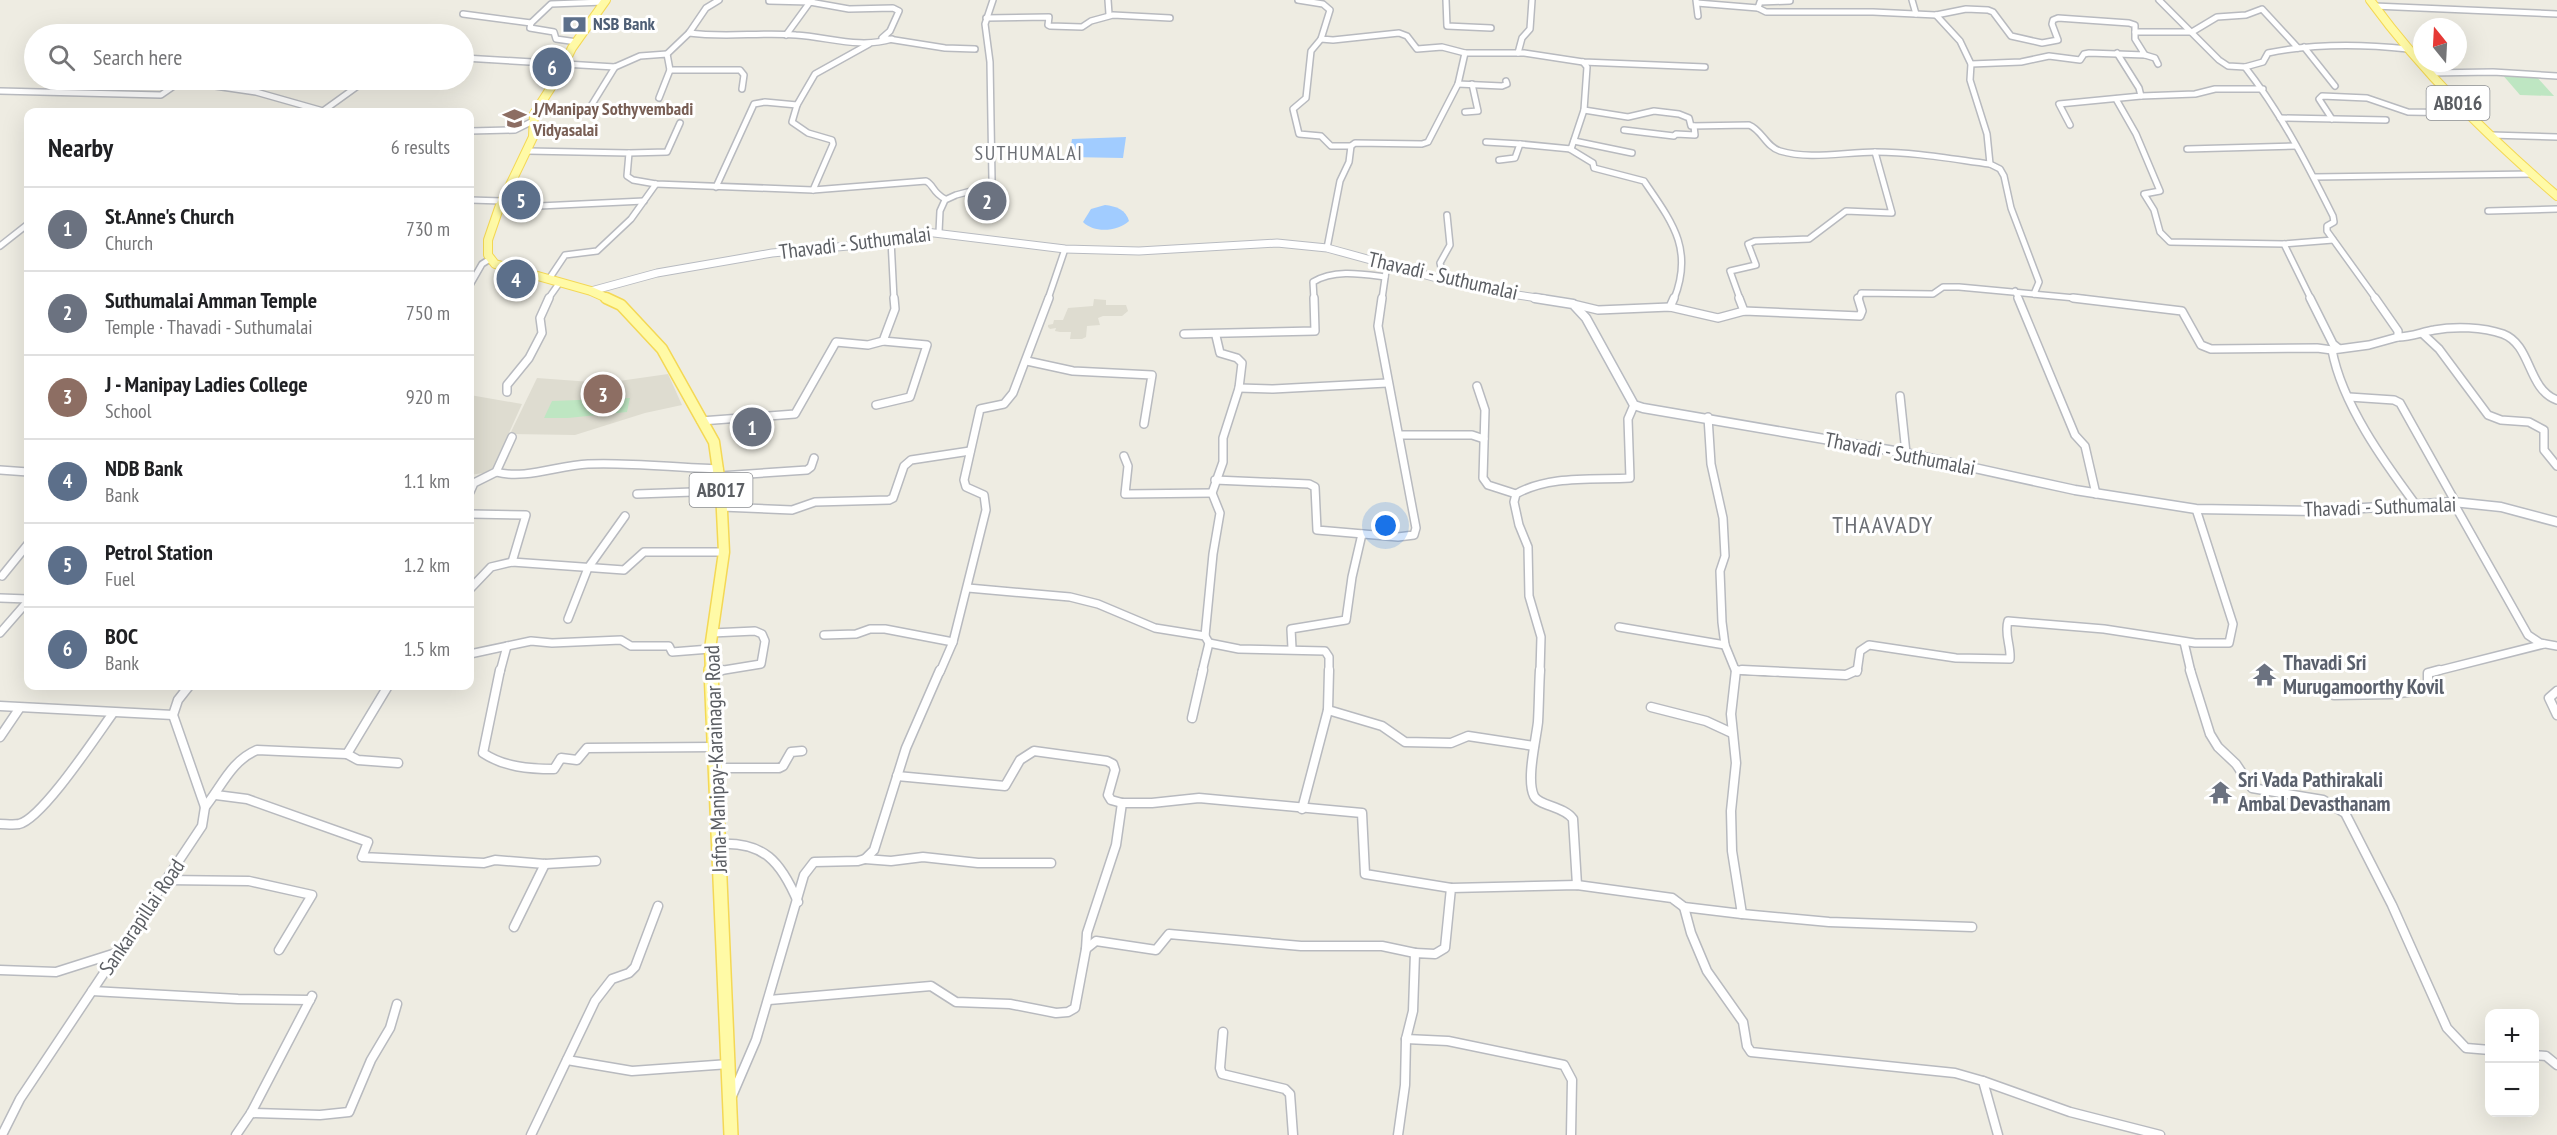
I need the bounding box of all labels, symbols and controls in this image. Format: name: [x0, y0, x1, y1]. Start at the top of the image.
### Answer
bank icon: NSB Bank: [562, 11, 588, 37]
place label: NSB Bank: [593, 12, 655, 35]
north arrow: [2413, 18, 2467, 72]
search box: [24, 24, 474, 90]
icon: search: [45, 41, 78, 74]
text: Search here: [93, 43, 182, 71]
pin: 6: [532, 44, 572, 90]
road number: AB016: [2426, 86, 2490, 120]
place label: J/Manipay Sothyvembadi Vidyasalai: [532, 97, 693, 141]
school or university icon: J/Manipay Sothyvembadi Vidyasalai: [502, 106, 528, 132]
text: Nearby: [48, 131, 113, 164]
text: 6 results: [391, 134, 450, 160]
district label: SUTHUMALAI: [975, 140, 1083, 166]
pin: 5: [502, 178, 540, 222]
pin: 2: [968, 178, 1006, 224]
text: St.Anne's Church: [105, 202, 234, 230]
text: 1: [63, 216, 72, 242]
text: 730 m: [406, 216, 450, 242]
street label: Thavadi - Suthumalai: [777, 220, 932, 265]
text: Church: [105, 230, 153, 256]
street label: Thavadi - Suthumalai: [1366, 245, 1521, 306]
pin: 4: [496, 256, 536, 302]
text: Suthumalai Amman Temple: [105, 286, 317, 314]
text: 2: [63, 300, 72, 326]
text: 750 m: [406, 300, 450, 326]
text: Temple · Thavadi - Suthumalai: [105, 314, 313, 340]
text: J - Manipay Ladies College: [105, 370, 308, 398]
pin: 3: [584, 372, 622, 416]
text: 3: [63, 384, 72, 410]
text: 920 m: [406, 384, 450, 410]
text: School: [105, 398, 151, 424]
pin: 1: [732, 404, 771, 450]
street label: Thavadi - Suthumalai: [1823, 426, 1978, 481]
text: NDB Bank: [105, 454, 183, 482]
text: 4: [63, 468, 72, 494]
text: 1.1 km: [403, 468, 450, 494]
road number: AB017: [690, 473, 752, 507]
text: Bank: [105, 482, 139, 508]
street label: Thavadi - Suthumalai: [2303, 490, 2457, 523]
district label: THAAVADY: [1832, 509, 1934, 540]
your location: [1371, 511, 1400, 540]
text: Petrol Station: [105, 538, 213, 566]
text: 5: [63, 552, 72, 578]
text: 1.2 km: [403, 552, 450, 578]
text: Fuel: [105, 566, 135, 592]
text: BOC: [105, 622, 138, 650]
text: 6: [63, 636, 72, 662]
text: 1.5 km: [403, 636, 450, 662]
street label: Jafna-Manipay-Karainagar Road: [698, 645, 733, 874]
place label: Thavadi Sri Murugamoorthy Kovil: [2283, 649, 2445, 700]
text: Bank: [105, 650, 139, 676]
temple icon: Thavadi Sri Murugamoorthy Kovil: [2252, 662, 2278, 688]
place label: Sri Vada Pathirakali Ambal Devasthanam: [2237, 766, 2391, 817]
temple icon: Sri Vada Pathirakali Ambal Devasthanam: [2207, 779, 2233, 805]
street label: Sankarapillai Road: [93, 854, 190, 980]
map controls: [2485, 1009, 2539, 1117]
button: +: [2485, 1009, 2539, 1063]
button: −: [2485, 1063, 2539, 1117]

